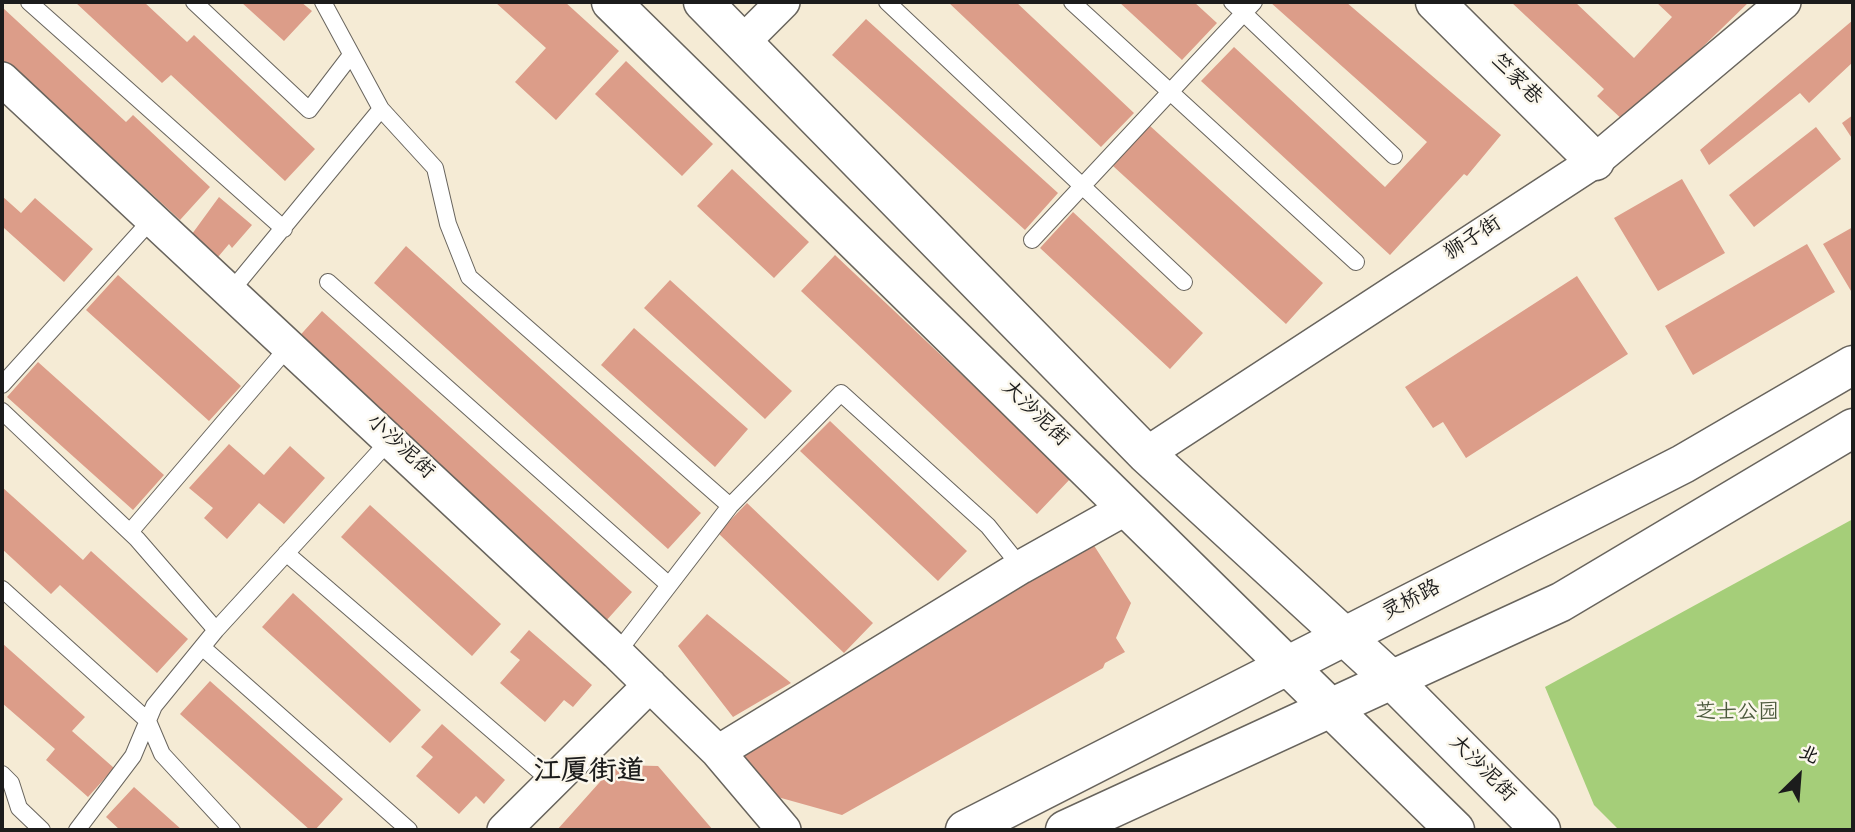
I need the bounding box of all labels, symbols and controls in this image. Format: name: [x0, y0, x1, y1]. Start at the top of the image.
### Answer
street label: 竺家巷: [1484, 50, 1546, 112]
street label: 狮子街: [1441, 212, 1507, 268]
street label: 大沙泥街: [995, 377, 1073, 453]
street label: 小沙泥街: [360, 410, 438, 486]
street label: 灵桥路: [1378, 576, 1446, 628]
park label: 芝士公园: [1695, 702, 1779, 728]
street label: 大沙泥街: [1442, 731, 1520, 809]
north arrow: [1764, 741, 1834, 811]
text: 北: [1795, 742, 1822, 771]
district label: 江厦街道: [533, 758, 645, 792]

